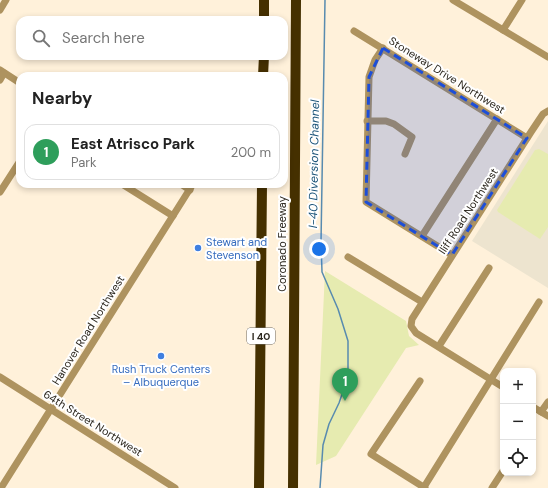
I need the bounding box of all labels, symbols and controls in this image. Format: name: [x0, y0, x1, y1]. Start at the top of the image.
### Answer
search box: [16, 16, 288, 60]
icon: search: [30, 27, 52, 49]
text: Search here: [62, 28, 145, 48]
street label: Stoneway Drive Northwest: [386, 33, 508, 117]
text: Nearby: [32, 87, 92, 109]
water label: I-40 Diversion Channel: [305, 99, 323, 228]
text: East Atrisco Park: [71, 134, 195, 154]
text: 1: [44, 144, 48, 161]
text: 200 m: [231, 144, 271, 161]
text: Park: [71, 154, 97, 171]
street label: Iliff Road Northwest: [435, 165, 501, 257]
street label: Coronado Freeway: [275, 196, 289, 292]
place label: Stewart and Stevenson: [206, 235, 267, 262]
your location: [309, 239, 329, 259]
marker: Stewart and Stevenson: [193, 243, 203, 253]
street label: Hanover Road Northwest: [49, 273, 127, 387]
road number: I 40: [247, 328, 275, 344]
marker: Rush Truck Centers – Albuquerque: [156, 351, 166, 361]
place label: Rush Truck Centers – Albuquerque: [112, 362, 210, 389]
pin: 1: [332, 368, 358, 401]
map controls: [500, 368, 536, 476]
button: +: [500, 368, 536, 404]
street label: 64th Street Northwest: [41, 387, 145, 459]
button: −: [500, 404, 536, 440]
button: locate: [500, 440, 536, 476]

